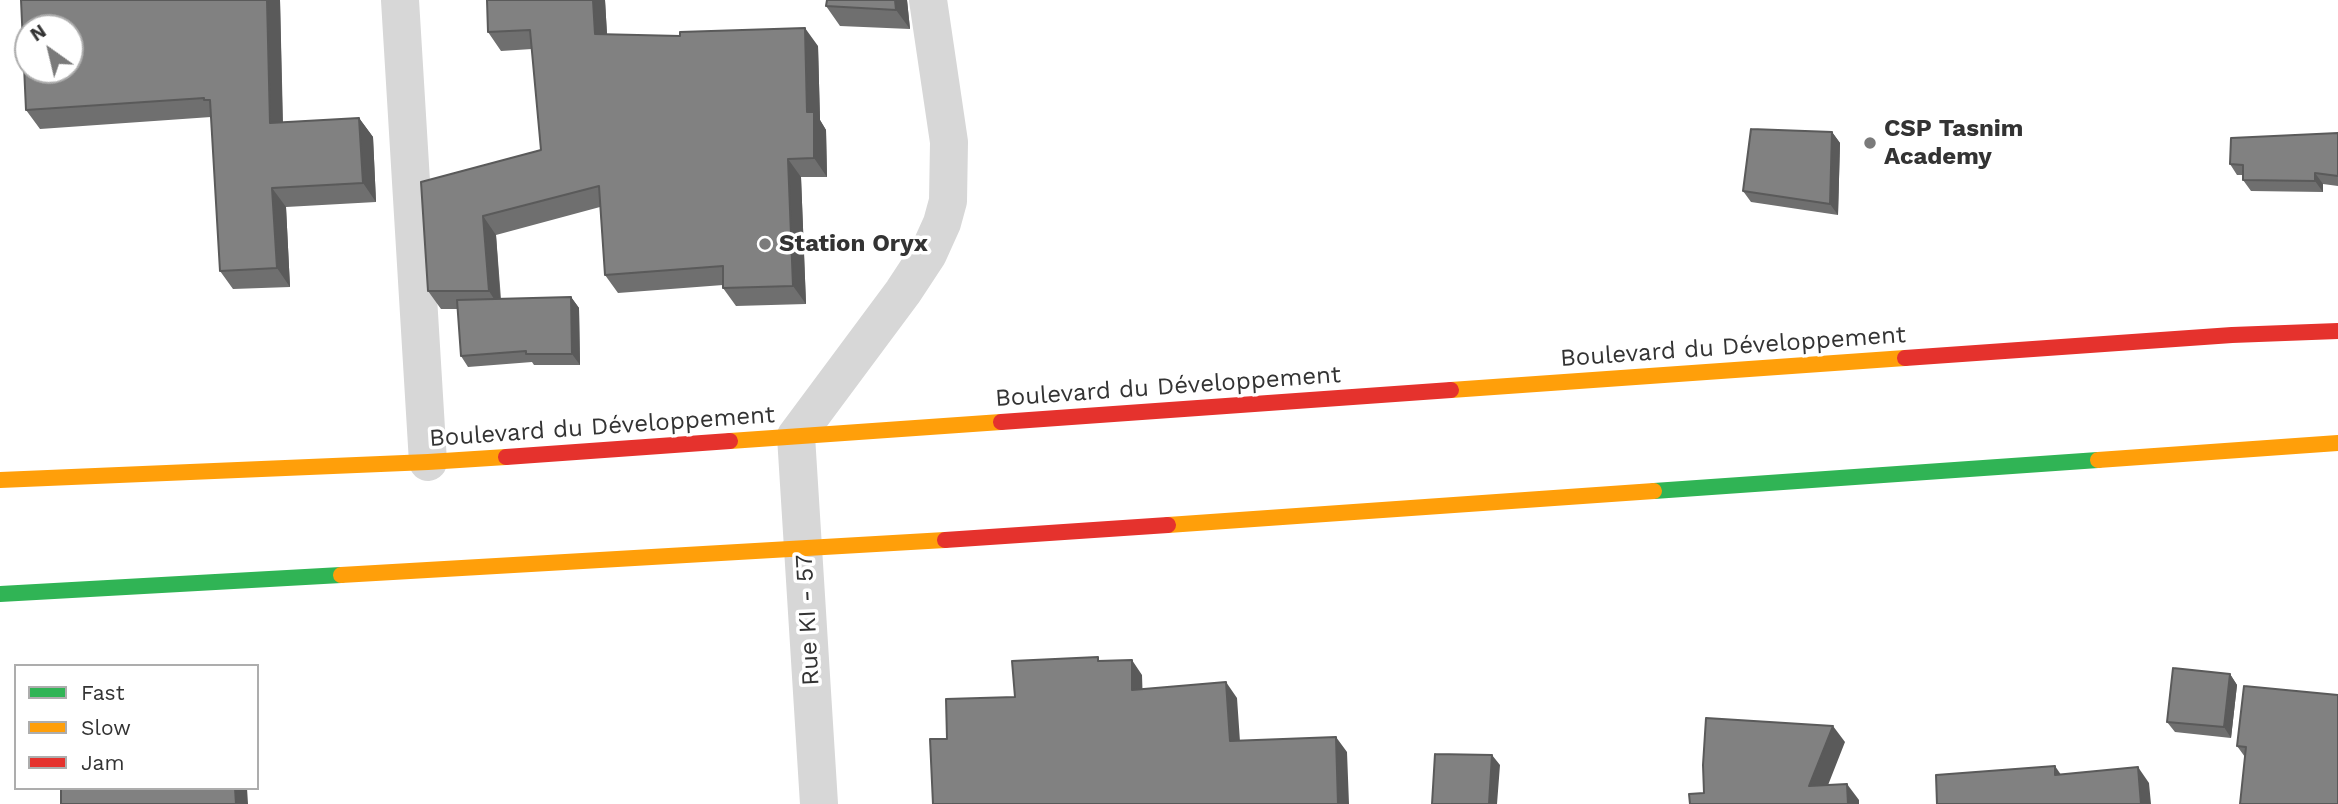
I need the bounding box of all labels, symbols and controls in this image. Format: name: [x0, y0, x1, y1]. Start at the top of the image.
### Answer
north arrow: [14, 14, 84, 84]
text: N: [26, 19, 50, 46]
place label: CSP Tasnim Academy: [1884, 115, 2023, 171]
marker: CSP Tasnim Academy: [1862, 135, 1878, 151]
place label: Station Oryx: [779, 230, 928, 258]
marker: Station Oryx: [757, 236, 773, 252]
street label: Boulevard du Développement: [1559, 321, 1907, 373]
street label: Boulevard du Développement: [994, 361, 1342, 413]
street label: Boulevard du Développement: [428, 401, 776, 453]
street label: Rue KI - 57: [790, 554, 826, 686]
legend: [14, 664, 259, 790]
text: Fast: [81, 680, 125, 705]
text: Slow: [81, 715, 131, 740]
text: Jam: [81, 750, 124, 775]

